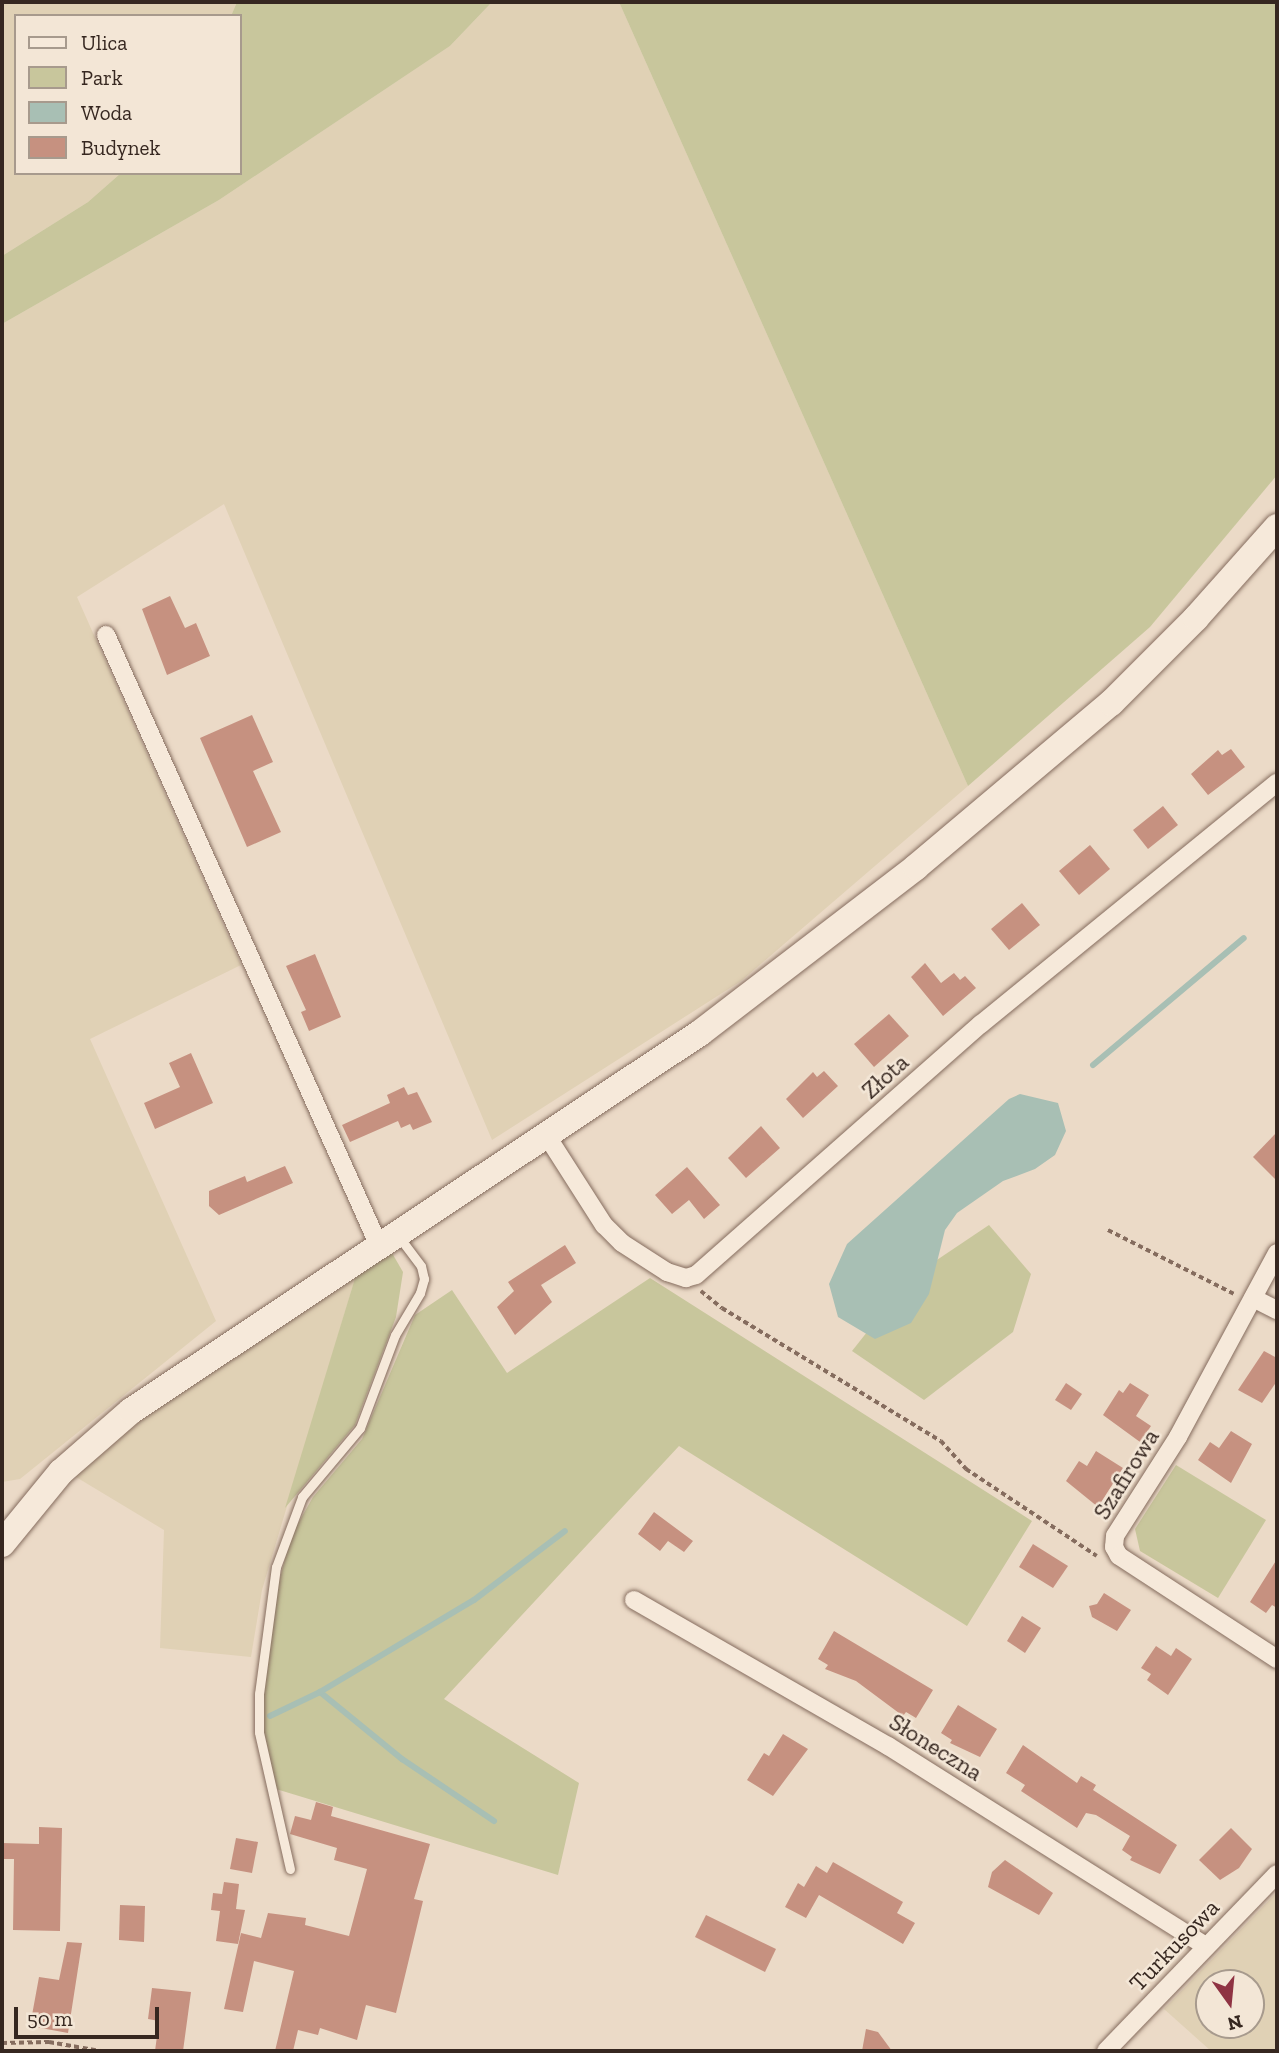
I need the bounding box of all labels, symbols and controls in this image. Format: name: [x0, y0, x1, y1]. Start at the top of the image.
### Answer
legend: [14, 14, 242, 175]
text: Ulica: [81, 30, 127, 55]
text: Park: [81, 65, 123, 90]
text: Woda: [81, 100, 132, 125]
text: Budynek: [81, 135, 160, 160]
street label: Złota: [856, 1047, 914, 1105]
street label: Szafirowa: [1087, 1423, 1165, 1525]
street label: Słoneczna: [884, 1707, 988, 1787]
street label: Turkusowa: [1123, 1893, 1225, 1997]
north arrow: [1195, 1969, 1265, 2039]
scale bar: [18, 1994, 163, 2038]
text: 50 m: [27, 2006, 73, 2031]
text: N: [1225, 2010, 1245, 2036]

